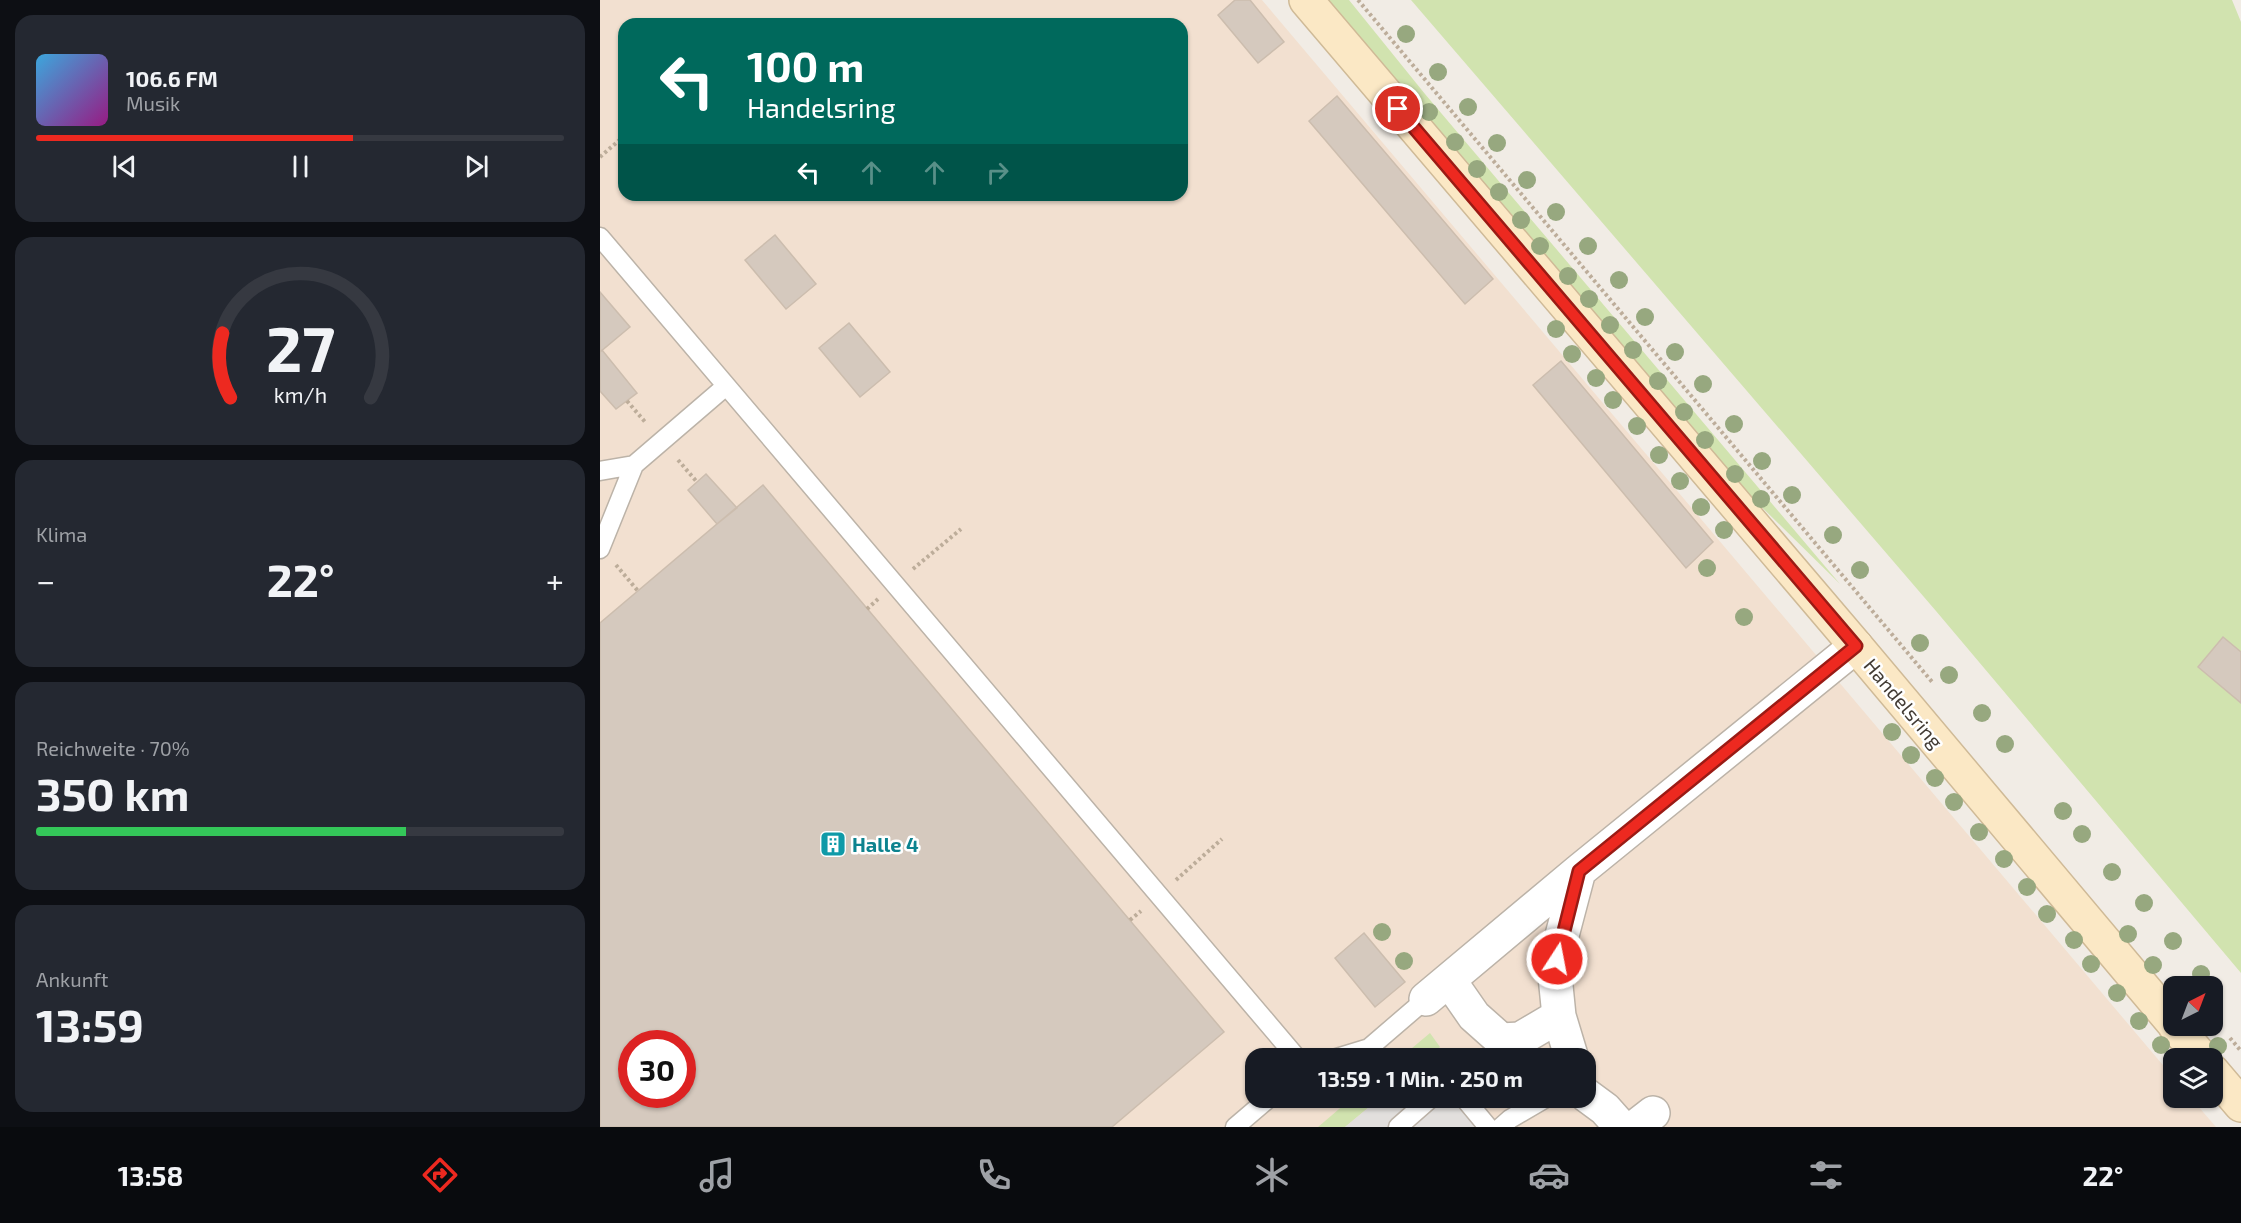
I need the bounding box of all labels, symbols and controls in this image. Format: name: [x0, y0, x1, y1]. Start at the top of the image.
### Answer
text: 100 m: [747, 40, 864, 90]
icon: left: [648, 42, 726, 120]
text: 106.6 FM: [126, 65, 218, 91]
pin: [1372, 83, 1423, 134]
text: Musik: [126, 91, 180, 115]
text: Handelsring: [747, 91, 896, 123]
icon: arrive: [1381, 92, 1414, 125]
icon: previous: [108, 150, 141, 183]
icon: pause: [284, 150, 317, 183]
icon: next: [460, 150, 493, 183]
icon: left: [792, 156, 825, 189]
icon: ahead: [855, 156, 888, 189]
icon: ahead: [918, 156, 951, 189]
icon: right: [981, 156, 1014, 189]
text: 27: [265, 310, 335, 385]
text: km/h: [273, 383, 327, 408]
text: Klima: [36, 522, 87, 546]
text: 22°: [267, 552, 334, 606]
text: −: [36, 560, 55, 600]
text: +: [546, 560, 564, 600]
street label: Handelsring: [1859, 653, 1949, 753]
text: Reichweite · 70%: [36, 736, 190, 760]
text: 350 km: [36, 766, 189, 820]
building icon: Halle 4: [818, 829, 848, 859]
place label: Halle 4: [852, 832, 919, 856]
position arrow: [1525, 927, 1589, 991]
text: Ankunft: [36, 967, 108, 991]
north arrow: [2163, 976, 2223, 1036]
map controls: [2163, 976, 2223, 1108]
text: 13:59: [36, 997, 144, 1051]
speed limit sign: 30: [618, 1030, 696, 1108]
button: layers: [2163, 1048, 2223, 1108]
text: 13:59 · 1 Min. · 250 m: [1318, 1065, 1523, 1091]
icon: directions: [419, 1154, 461, 1196]
icon: music: [696, 1154, 738, 1196]
icon: phone: [973, 1154, 1015, 1196]
icon: climate: [1251, 1154, 1293, 1196]
icon: car: [1528, 1154, 1570, 1196]
icon: filters: [1805, 1154, 1847, 1196]
text: 13:58: [118, 1159, 183, 1191]
text: 22°: [2083, 1159, 2123, 1191]

